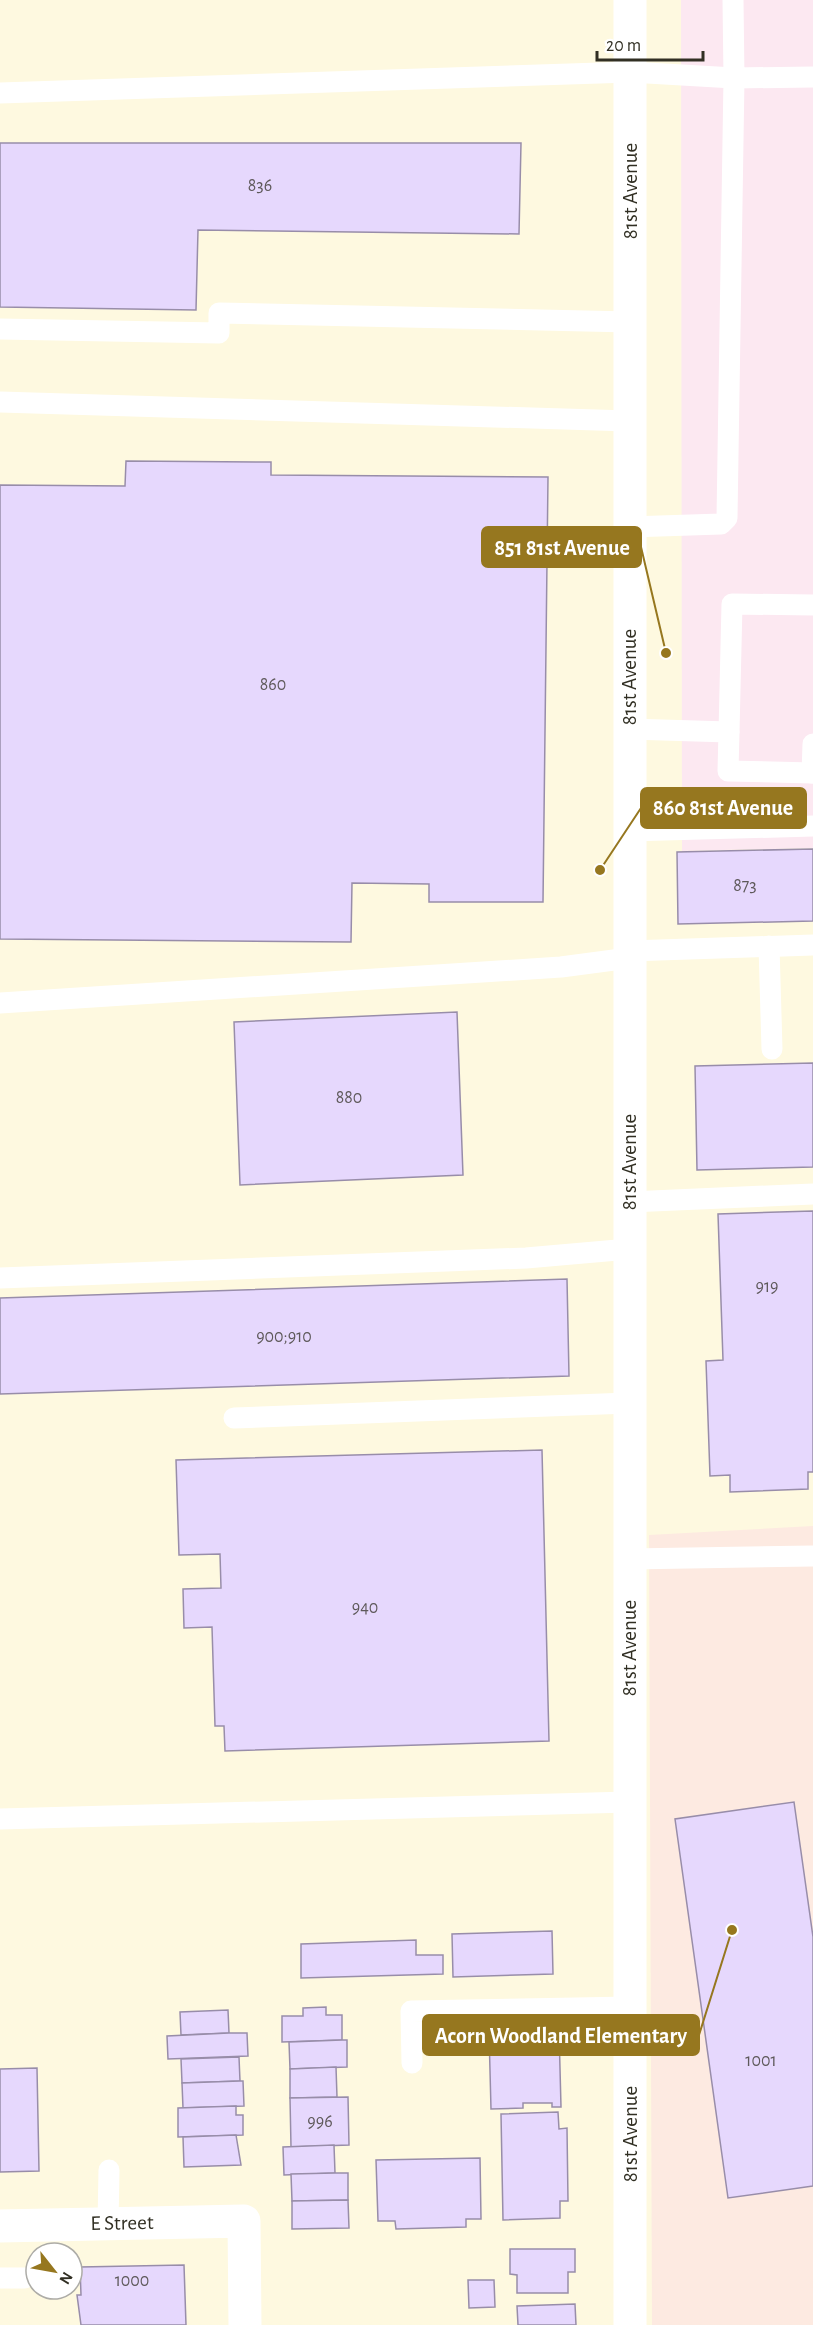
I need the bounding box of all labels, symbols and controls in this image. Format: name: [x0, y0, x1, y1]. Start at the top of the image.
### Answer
scale bar: [597, 24, 704, 62]
text: 20 m: [606, 37, 641, 55]
street label: 81st Avenue: [620, 143, 641, 239]
house number: 836: [248, 177, 272, 195]
callout: 851 81st Avenue: [482, 527, 641, 567]
text: 851 81st Avenue: [494, 537, 630, 559]
street label: 81st Avenue: [619, 629, 640, 725]
house number: 860: [260, 676, 286, 694]
callout: 860 81st Avenue: [641, 788, 806, 828]
text: 860 81st Avenue: [653, 797, 793, 819]
house number: 873: [733, 877, 757, 895]
house number: 880: [336, 1089, 362, 1107]
street label: 81st Avenue: [619, 1114, 640, 1210]
house number: 919: [755, 1278, 779, 1296]
house number: 900;910: [256, 1328, 312, 1346]
house number: 940: [352, 1599, 378, 1617]
street label: 81st Avenue: [619, 1600, 640, 1696]
callout: Acorn Woodland Elementary: [423, 2015, 699, 2055]
text: Acorn Woodland Elementary: [435, 2025, 687, 2048]
house number: 1001: [745, 2052, 777, 2070]
street label: 81st Avenue: [620, 2086, 641, 2182]
house number: 996: [307, 2113, 333, 2131]
street label: E Street: [90, 2212, 154, 2234]
north arrow: [24, 2241, 84, 2301]
text: N: [56, 2269, 76, 2287]
house number: 1000: [115, 2272, 149, 2290]

